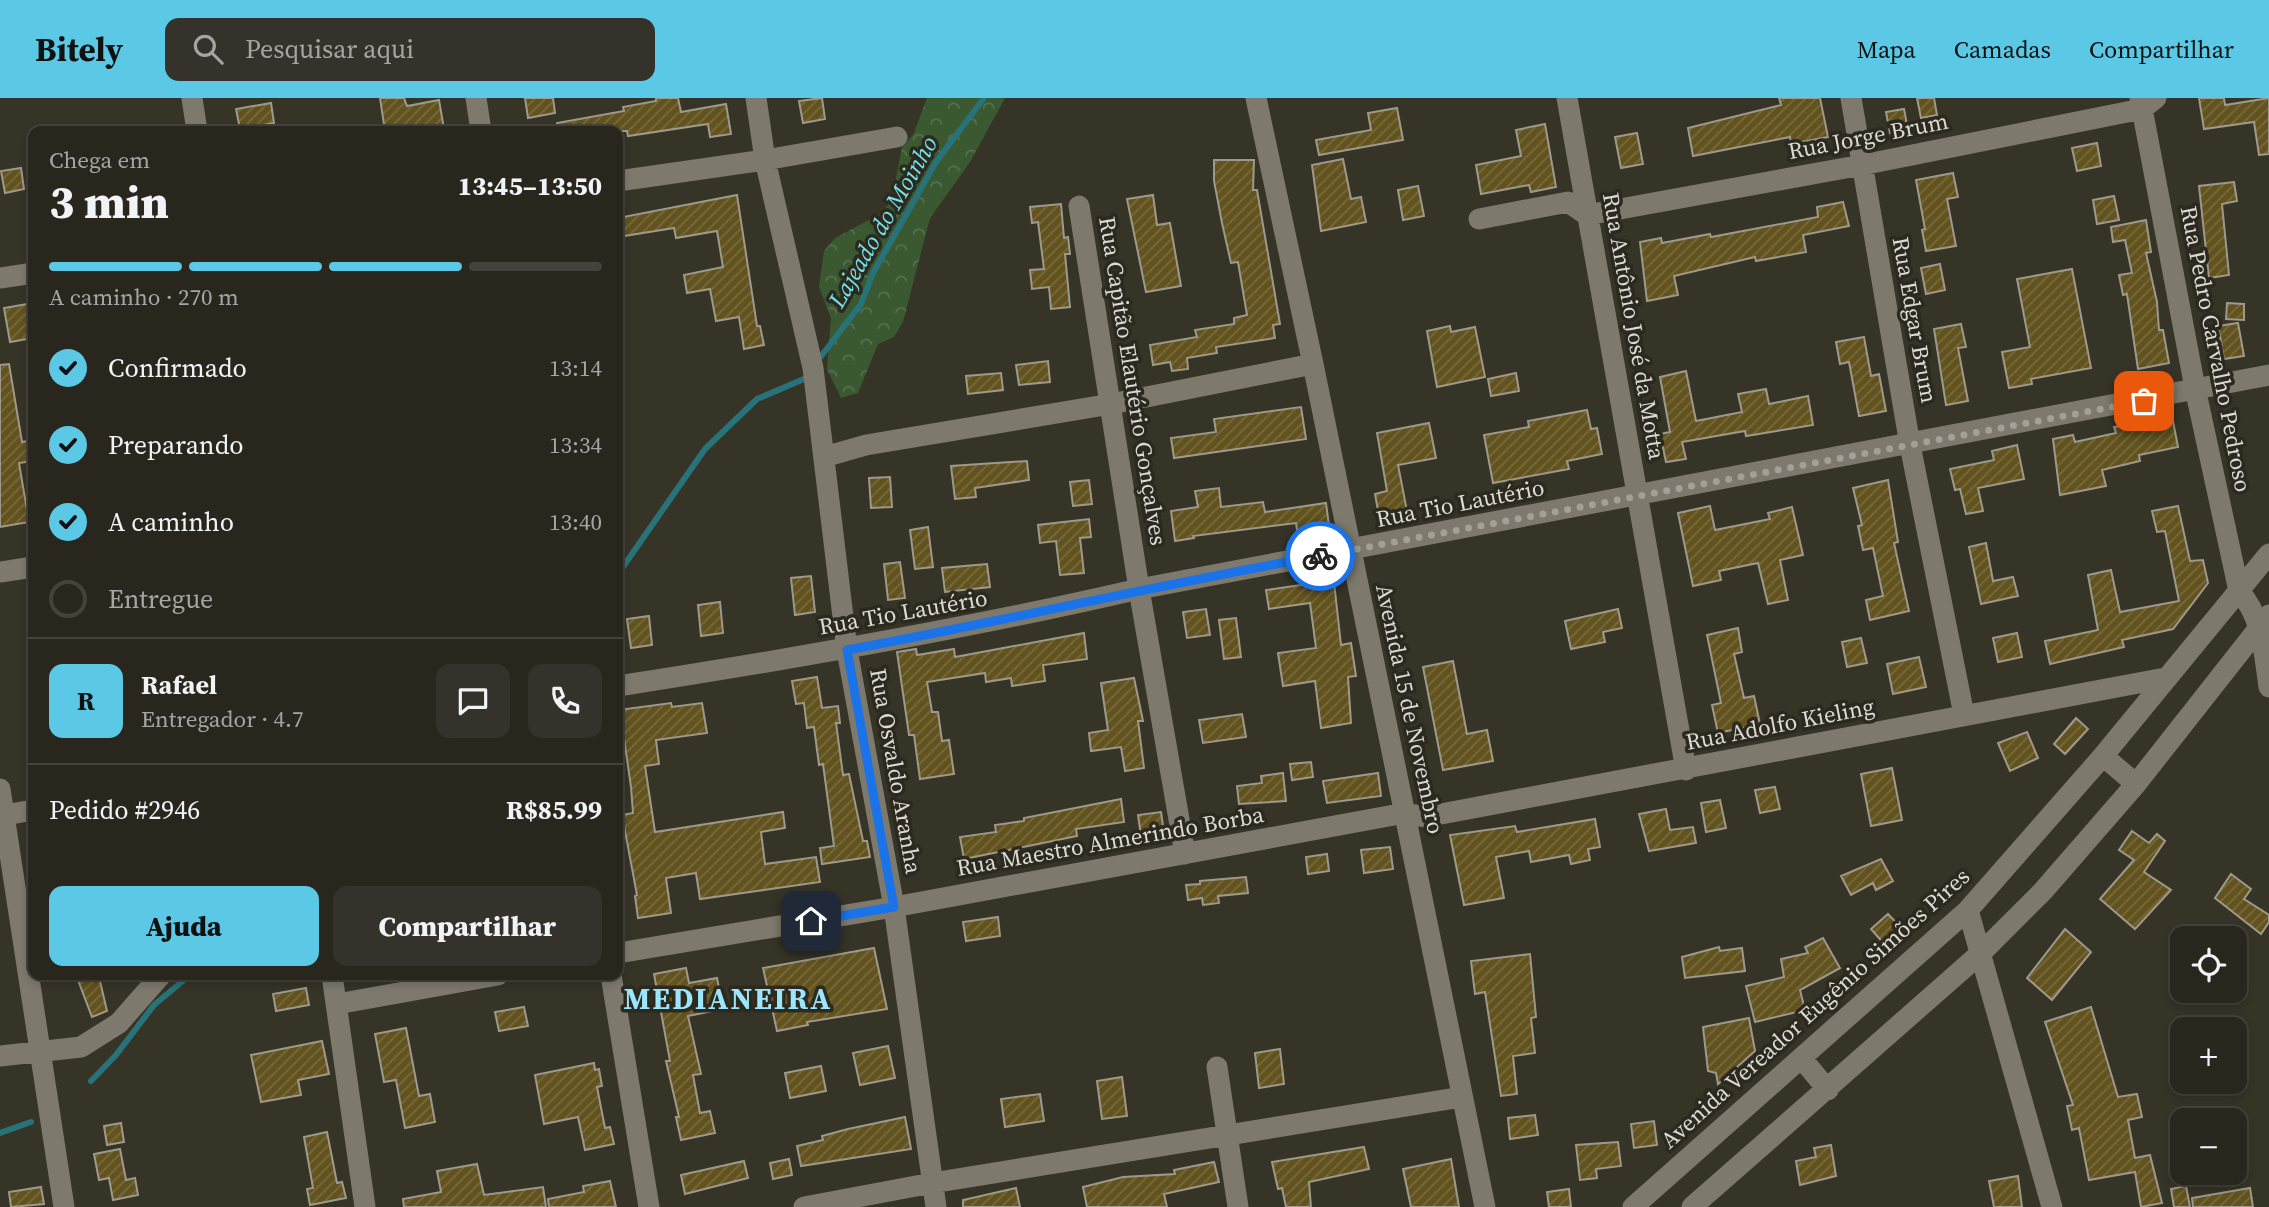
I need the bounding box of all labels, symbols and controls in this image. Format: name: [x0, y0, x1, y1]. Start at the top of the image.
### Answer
search box: [165, 18, 655, 81]
text: Bitely: [35, 27, 123, 72]
icon: search: [189, 30, 227, 68]
text: Pesquisar aqui: [245, 31, 414, 67]
text: Mapa: [1857, 33, 1916, 66]
text: Camadas: [1954, 33, 2051, 66]
text: Compartilhar: [2089, 33, 2234, 66]
street label: Rua Jorge Brum: [1785, 105, 1951, 167]
water label: Lajeado do Moinho: [820, 130, 945, 314]
text: Chega em: [49, 144, 150, 176]
text: 13:45–13:50: [458, 168, 602, 204]
text: 3 min: [49, 170, 169, 233]
street label: Rua Antônio José da Motta: [1595, 190, 1673, 462]
street label: Rua Pedro Carvalho Pedroso: [2173, 203, 2259, 495]
street label: Rua Capitão Elautério Gonçalves: [1091, 214, 1175, 548]
street label: Rua Edgar Brum: [1885, 234, 1945, 406]
text: A caminho · 270 m: [49, 281, 239, 313]
icon: check: [49, 349, 87, 387]
text: Confirmado: [108, 350, 247, 386]
text: 13:14: [549, 352, 602, 384]
pin: [2114, 371, 2174, 431]
icon: bag: [2125, 382, 2163, 420]
icon: check: [49, 426, 87, 464]
text: Preparando: [108, 427, 244, 463]
text: 13:34: [549, 429, 602, 461]
street label: Rua Tio Lautério: [1373, 471, 1547, 535]
icon: check: [49, 503, 87, 541]
text: A caminho: [108, 504, 234, 540]
text: 13:40: [549, 506, 602, 538]
courier: [1285, 521, 1355, 591]
icon: bike: [1301, 537, 1339, 575]
text: Entregue: [108, 581, 213, 617]
street label: Rua Tio Lautério: [816, 581, 990, 643]
street label: Avenida 15 de Novembro: [1368, 581, 1452, 837]
button: chat: [436, 664, 510, 738]
button: phone: [528, 664, 602, 738]
street label: Rua Osvaldo Aranha: [862, 666, 930, 877]
text: Rafael: [141, 667, 217, 703]
text: R: [77, 683, 95, 719]
street label: Rua Adolfo Kieling: [1683, 690, 1877, 758]
text: Entregador · 4.7: [141, 703, 303, 735]
text: Pedido #2946: [49, 792, 200, 828]
text: R$85.99: [506, 792, 602, 828]
street label: Rua Maestro Almerindo Borba: [954, 798, 1266, 884]
street label: Avenida Vereador Eugênio Simões Pires: [1654, 860, 1976, 1156]
button: Ajuda: [49, 886, 319, 966]
button: Compartilhar: [333, 886, 602, 966]
pin: [781, 891, 841, 951]
icon: home: [792, 902, 830, 940]
map controls: [2170, 926, 2247, 1185]
button: locate: [2170, 926, 2247, 1003]
district label: MEDIANEIRA: [623, 978, 833, 1019]
button: +: [2170, 1017, 2247, 1094]
button: −: [2170, 1108, 2247, 1185]

